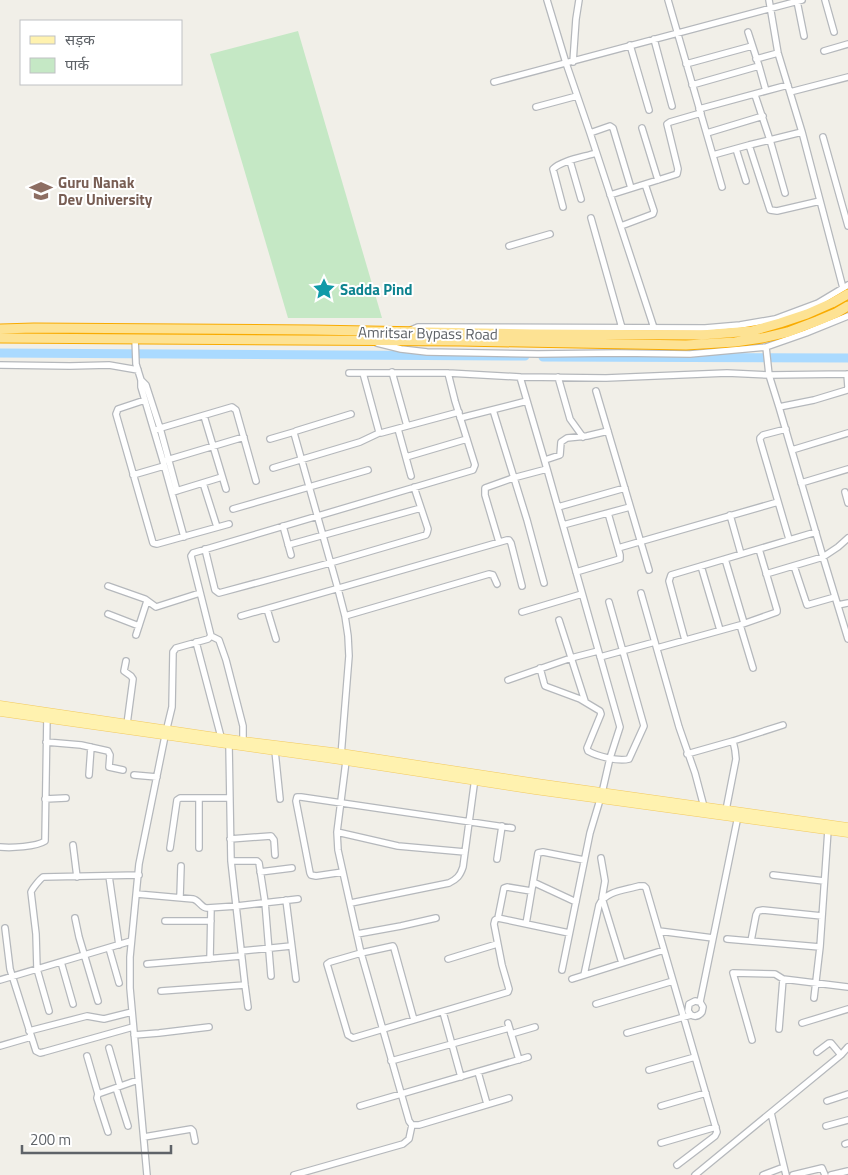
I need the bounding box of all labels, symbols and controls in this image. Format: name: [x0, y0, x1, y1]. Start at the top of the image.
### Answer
legend: [20, 20, 182, 85]
text: सड़क: [65, 28, 95, 51]
text: पार्क: [65, 53, 89, 76]
place label: Guru Nanak Dev University: [58, 171, 153, 211]
school or university icon: Guru Nanak Dev University: [28, 178, 54, 204]
place icon: Sadda Pind: [311, 276, 337, 302]
place label: Sadda Pind: [340, 278, 413, 301]
street label: Amritsar Bypass Road: [358, 320, 498, 346]
scale bar: [22, 1122, 171, 1154]
text: 200 m: [30, 1128, 71, 1151]

